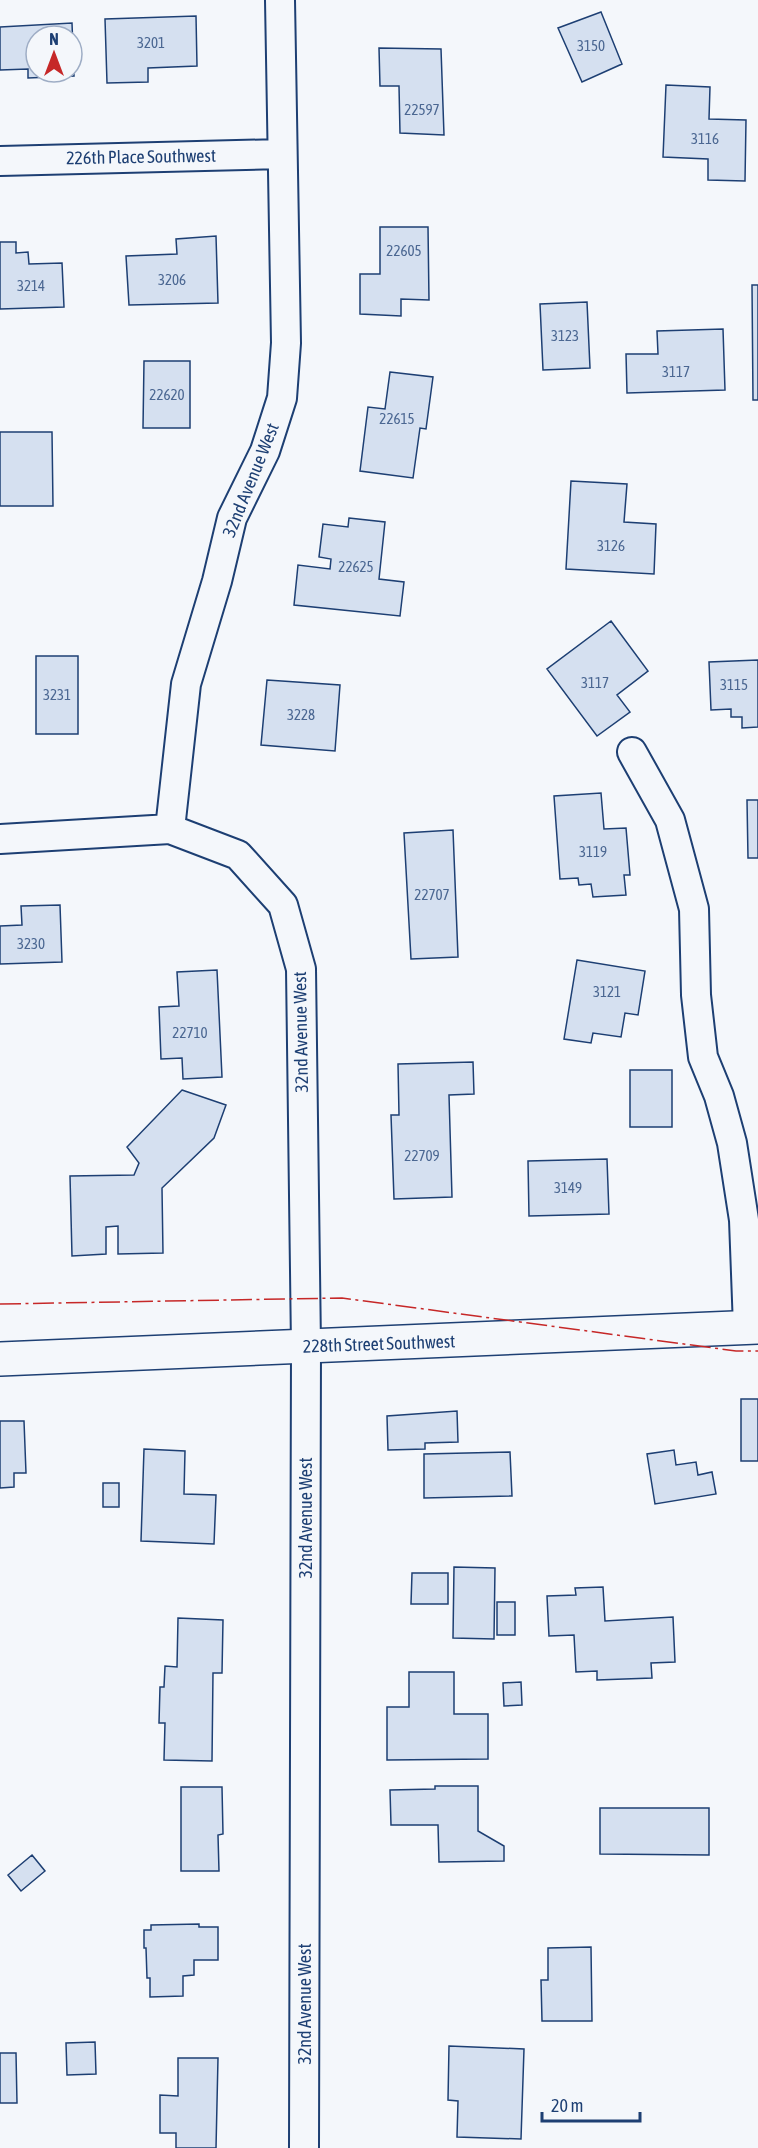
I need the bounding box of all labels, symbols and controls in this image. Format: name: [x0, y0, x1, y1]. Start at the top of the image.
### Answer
north arrow: [24, 24, 84, 84]
text: N: [49, 30, 59, 48]
house number: 3201: [137, 34, 165, 51]
house number: 3150: [577, 37, 605, 54]
house number: 22597: [404, 101, 440, 118]
house number: 3116: [691, 130, 719, 147]
street label: 226th Place Southwest: [66, 145, 216, 168]
house number: 22605: [386, 242, 422, 259]
house number: 3206: [158, 271, 186, 288]
house number: 3214: [17, 277, 45, 294]
house number: 3123: [551, 327, 579, 344]
house number: 3117: [662, 363, 690, 380]
house number: 22620: [149, 386, 185, 403]
house number: 22615: [379, 410, 415, 427]
street label: 32nd Avenue West: [218, 420, 283, 540]
house number: 3126: [597, 537, 625, 554]
house number: 22625: [338, 558, 374, 575]
house number: 3117: [581, 674, 609, 691]
house number: 3115: [720, 676, 748, 693]
house number: 3231: [43, 686, 71, 703]
house number: 3228: [287, 706, 315, 723]
house number: 3119: [579, 843, 607, 860]
house number: 22707: [414, 886, 450, 903]
house number: 3230: [17, 935, 45, 952]
street label: 32nd Avenue West: [289, 971, 312, 1093]
house number: 3121: [593, 983, 621, 1000]
house number: 22710: [172, 1024, 208, 1041]
house number: 22709: [404, 1147, 440, 1164]
house number: 3149: [554, 1179, 582, 1196]
street label: 228th Street Southwest: [302, 1330, 456, 1357]
street label: 32nd Avenue West: [295, 1457, 316, 1579]
street label: 32nd Avenue West: [294, 1943, 315, 2065]
scale bar: [542, 2085, 640, 2123]
text: 20 m: [551, 2095, 583, 2116]

